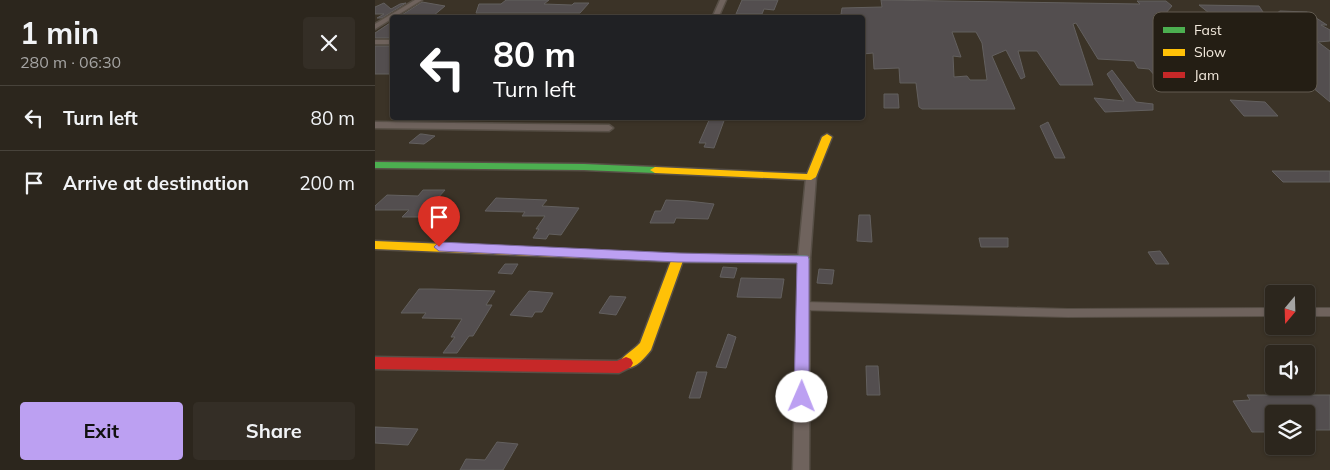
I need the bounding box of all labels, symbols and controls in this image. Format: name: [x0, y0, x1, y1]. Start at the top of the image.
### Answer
legend: [1153, 12, 1317, 92]
text: 1 min: [20, 14, 99, 52]
button: close: [303, 17, 355, 69]
text: Fast: [1194, 21, 1222, 39]
text: 80 m: [493, 32, 576, 76]
icon: left: [410, 35, 475, 100]
text: Slow: [1194, 43, 1226, 61]
text: 280 m · 06:30: [20, 52, 121, 72]
text: Jam: [1194, 66, 1219, 84]
text: Turn left: [493, 75, 576, 103]
icon: left: [20, 104, 48, 132]
text: Turn left: [63, 106, 138, 130]
text: 80 m: [311, 106, 355, 130]
icon: arrive: [20, 169, 48, 197]
text: Arrive at destination: [63, 171, 249, 195]
text: 200 m: [299, 171, 355, 195]
pin: [418, 196, 460, 247]
icon: arrive: [425, 203, 453, 231]
north arrow: [1265, 285, 1315, 335]
map controls: [1265, 285, 1315, 455]
button: sound: [1265, 345, 1315, 395]
position arrow: [775, 370, 827, 422]
button: Exit: [20, 402, 183, 460]
button: Share: [193, 402, 355, 460]
button: layers: [1265, 405, 1315, 455]

